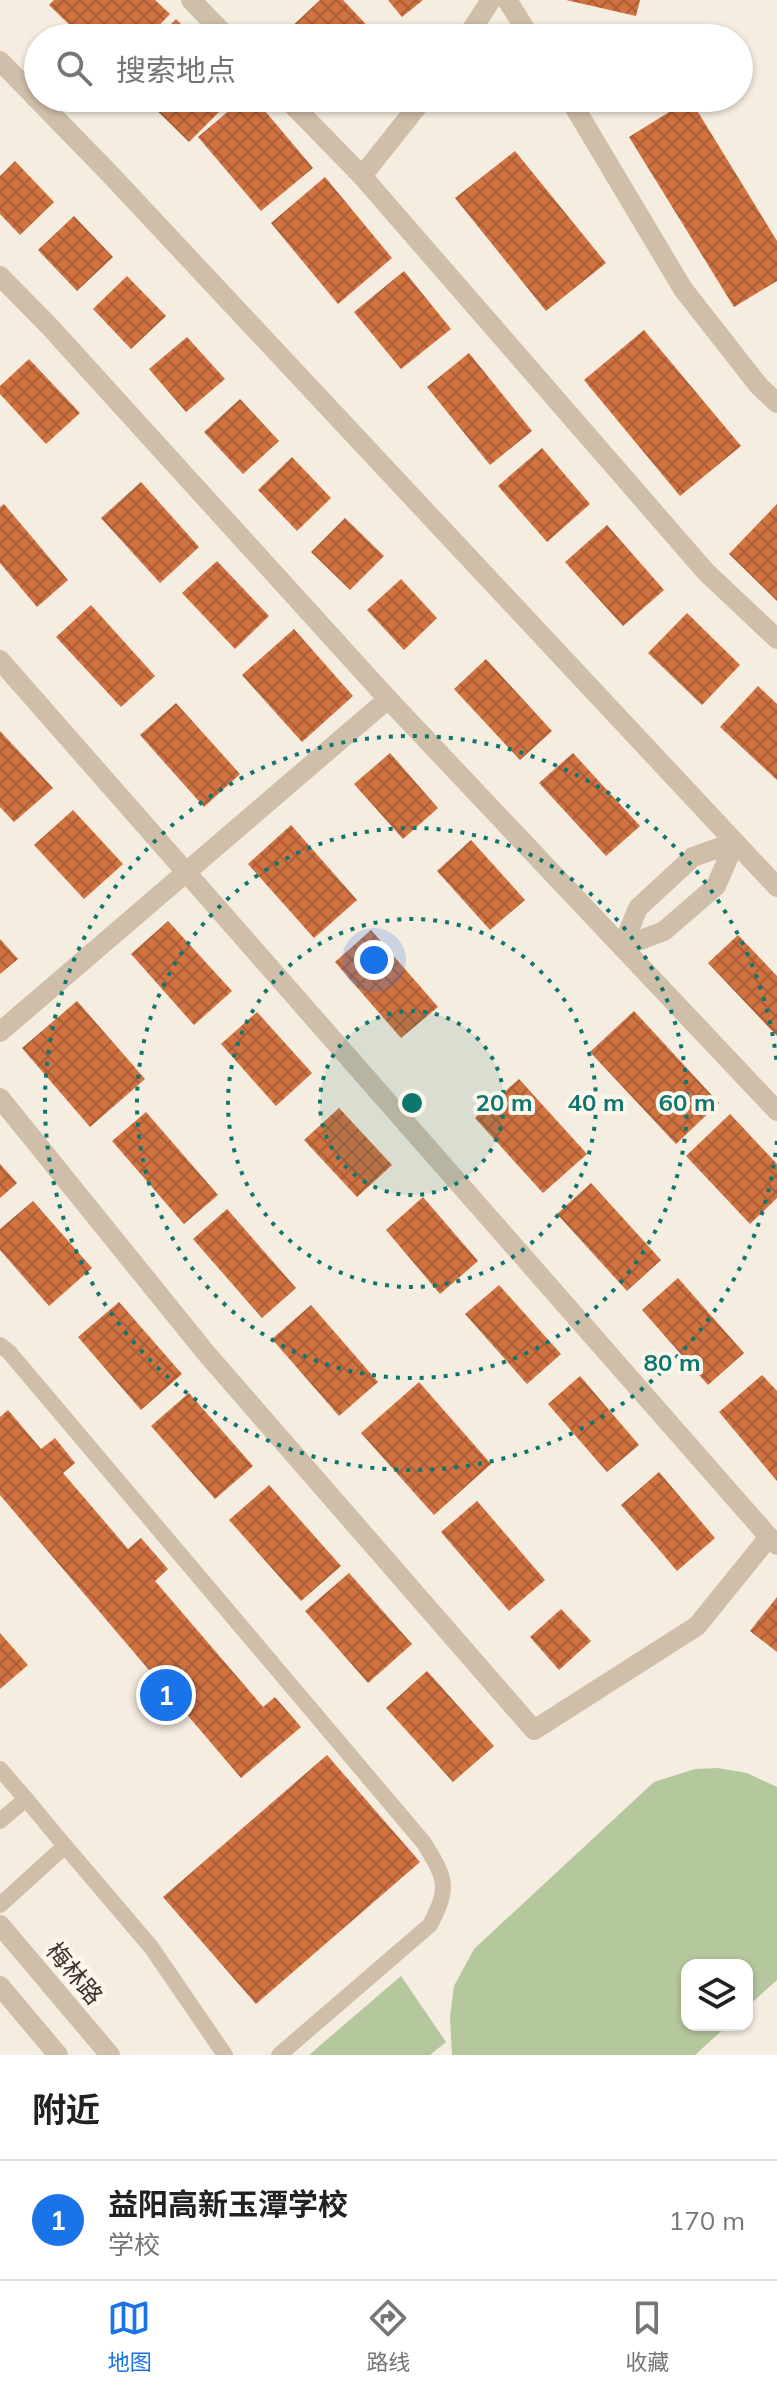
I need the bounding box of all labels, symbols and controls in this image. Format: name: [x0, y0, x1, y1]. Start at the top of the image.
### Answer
search box: [24, 24, 753, 112]
icon: search: [52, 46, 96, 90]
text: 搜索地点: [116, 51, 236, 89]
your location: [354, 940, 394, 980]
text: 20 m: [476, 1087, 532, 1117]
text: 40 m: [568, 1087, 624, 1117]
text: 60 m: [659, 1087, 715, 1117]
centre of rings: [398, 1089, 426, 1117]
text: 80 m: [644, 1347, 700, 1377]
pin: 1: [140, 1665, 192, 1725]
street label: 梅林路: [40, 1936, 110, 2010]
map controls: [681, 1959, 753, 2031]
button: layers: [681, 1959, 753, 2031]
text: 附近: [32, 2088, 100, 2131]
text: 益阳高新玉潭学校: [108, 2185, 348, 2223]
text: 1: [50, 2204, 66, 2237]
text: 170 m: [669, 2204, 745, 2237]
text: 学校: [108, 2228, 160, 2261]
tab: 地图: [107, 2296, 152, 2376]
tab: 路线: [366, 2296, 411, 2376]
tab: 收藏: [625, 2296, 670, 2376]

